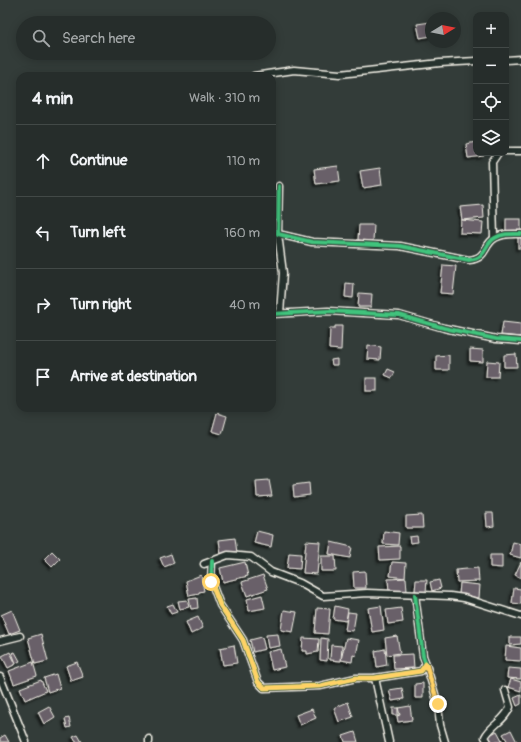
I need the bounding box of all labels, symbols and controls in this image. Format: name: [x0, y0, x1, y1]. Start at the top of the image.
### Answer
north arrow: [425, 12, 461, 48]
map controls: [473, 12, 509, 156]
button: +: [473, 12, 509, 48]
search box: [16, 16, 276, 60]
icon: search: [30, 27, 52, 49]
text: Search here: [62, 29, 135, 48]
button: −: [473, 48, 509, 84]
button: locate: [473, 84, 509, 120]
text: 4 min: [32, 88, 73, 109]
text: Walk · 310 m: [189, 90, 260, 106]
button: layers: [473, 120, 509, 156]
icon: ahead: [32, 150, 54, 172]
text: Continue: [70, 151, 128, 170]
text: 110 m: [227, 153, 260, 169]
icon: left: [32, 222, 54, 244]
text: Turn left: [70, 223, 126, 242]
text: 160 m: [224, 225, 260, 241]
icon: right: [32, 294, 54, 316]
text: Turn right: [70, 295, 131, 314]
text: 40 m: [229, 297, 260, 313]
icon: arrive: [32, 366, 54, 388]
text: Arrive at destination: [70, 367, 197, 386]
route start: [202, 573, 220, 591]
route end: [429, 695, 447, 713]

